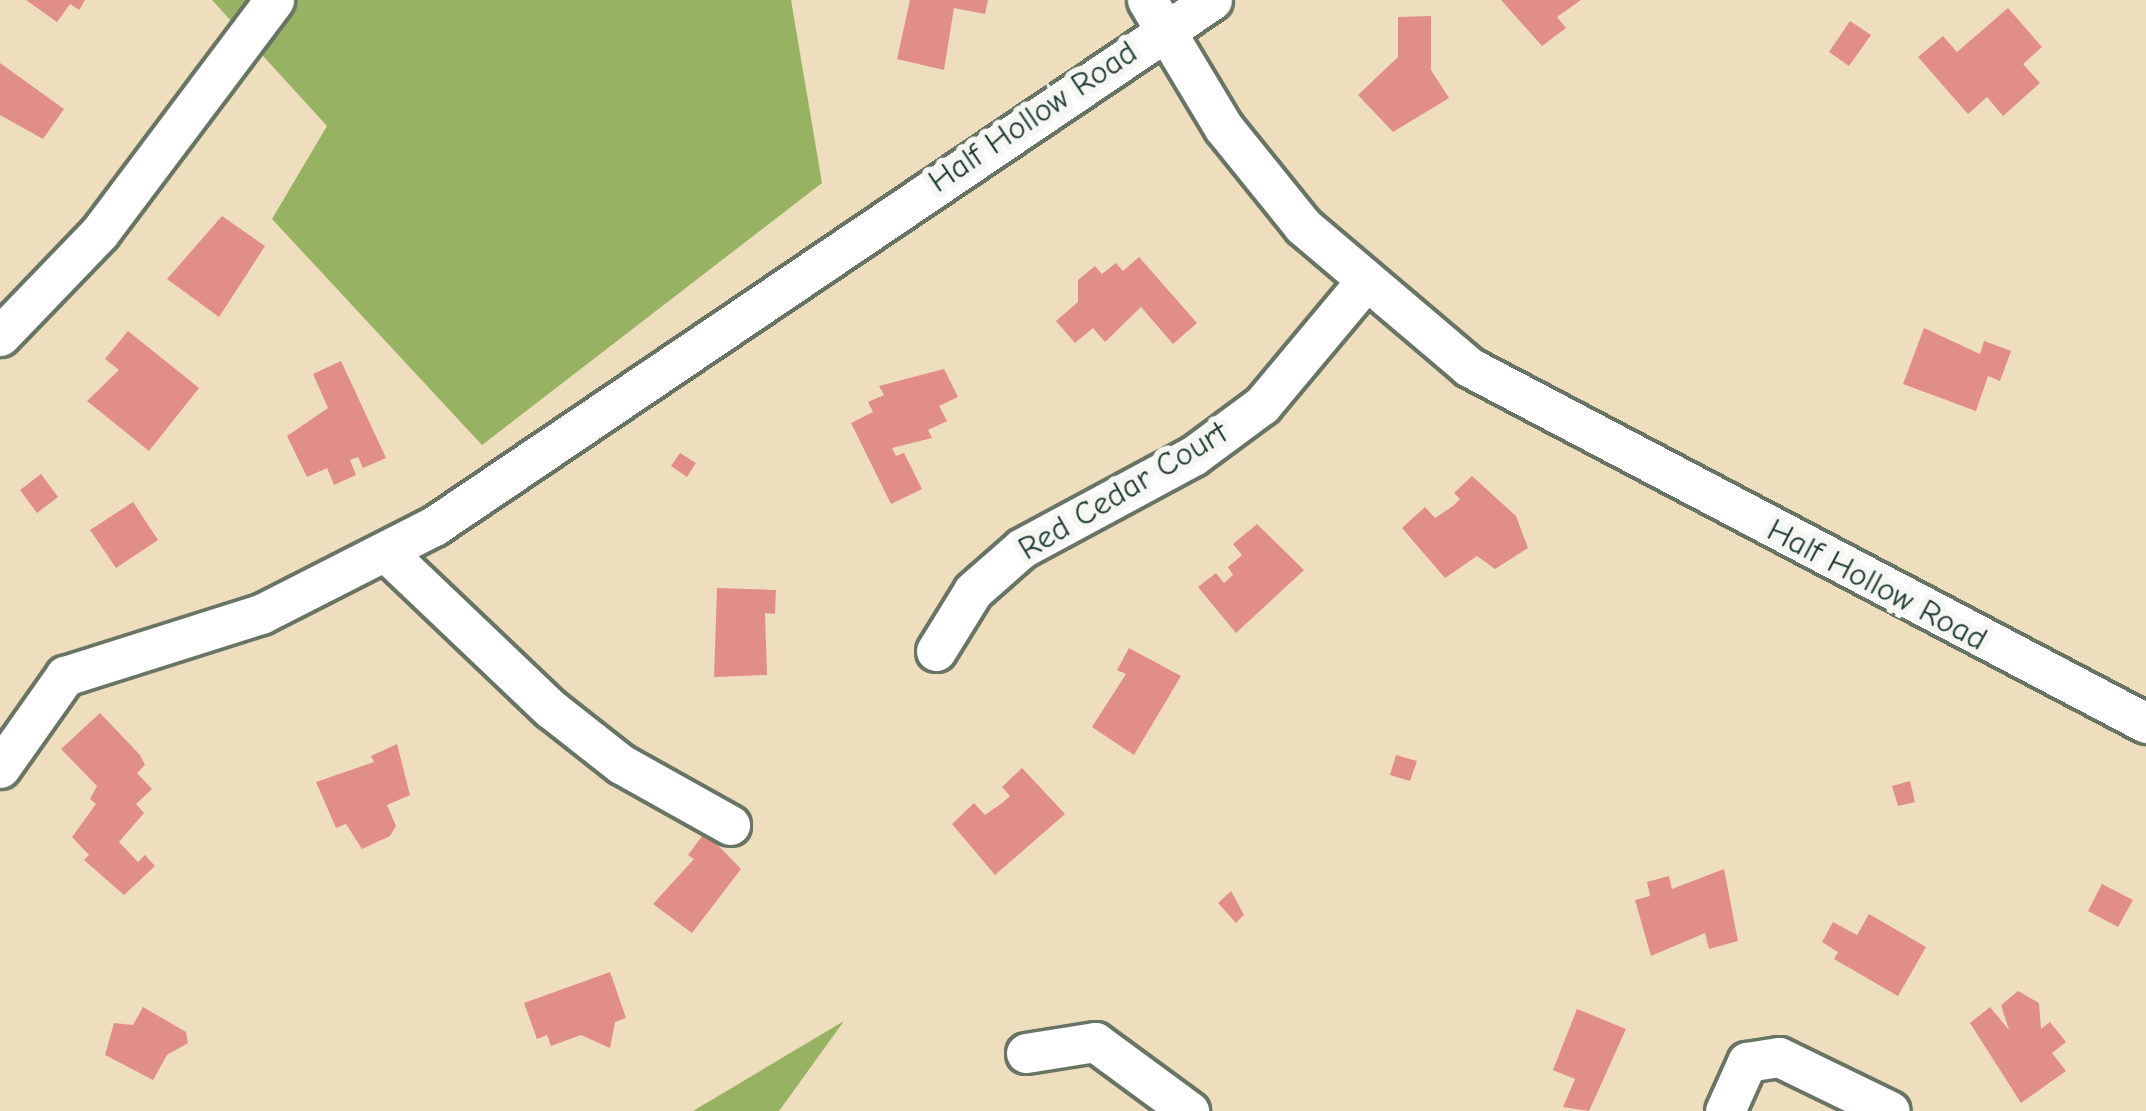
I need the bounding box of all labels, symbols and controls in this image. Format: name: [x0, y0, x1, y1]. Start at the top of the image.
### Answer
street label: Half Hollow Road: [921, 33, 1145, 201]
street label: Red Cedar Court: [1011, 413, 1235, 569]
street label: Half Hollow Road: [1760, 510, 1994, 660]

